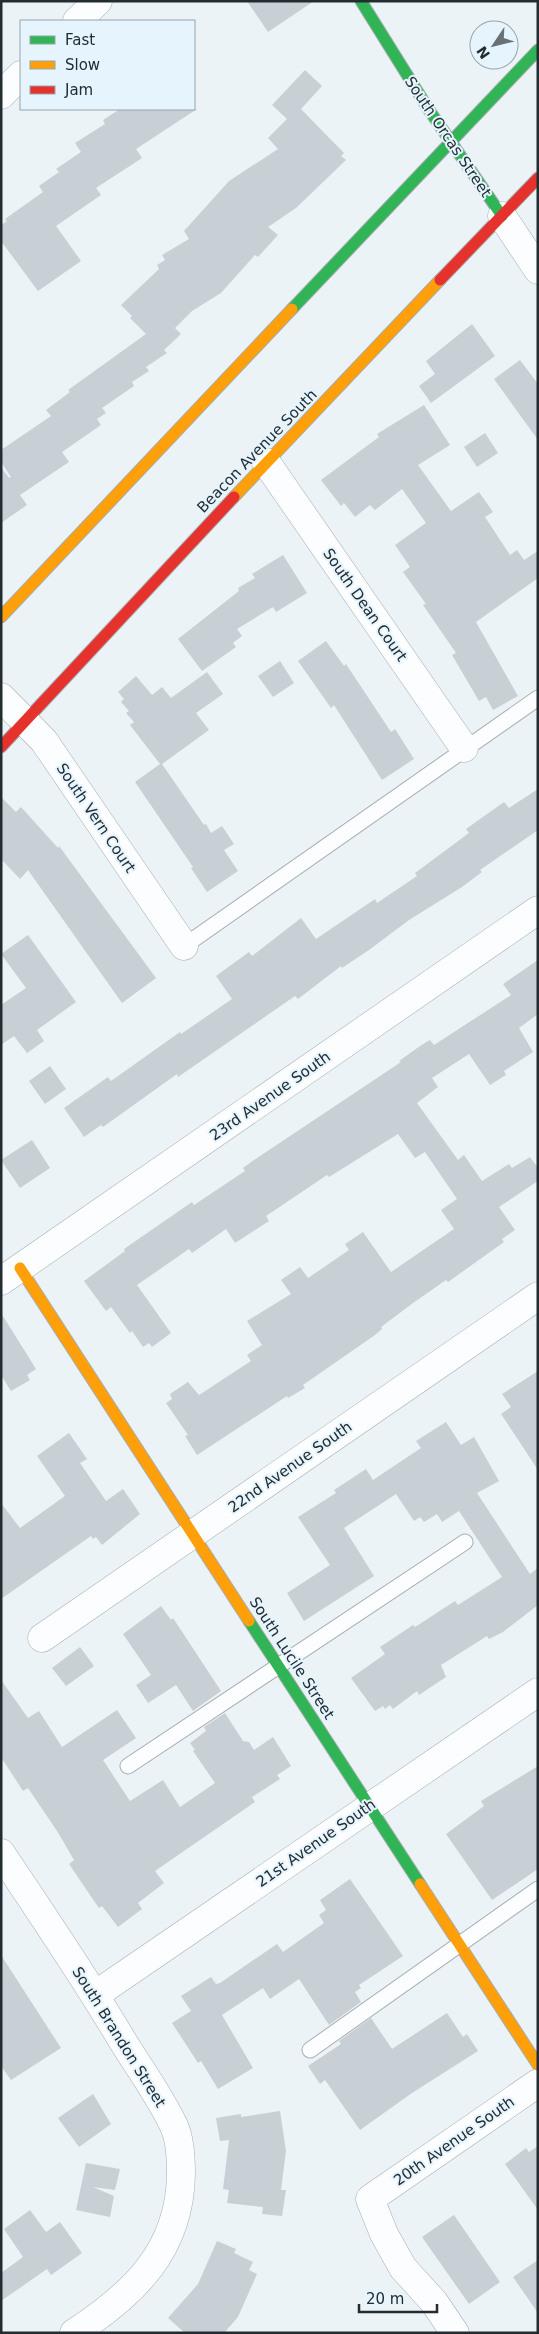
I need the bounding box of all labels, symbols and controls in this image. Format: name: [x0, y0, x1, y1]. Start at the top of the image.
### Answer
legend: [20, 20, 195, 110]
north arrow: [469, 20, 519, 70]
text: Fast: [65, 31, 95, 49]
text: N: [473, 43, 493, 62]
text: Slow: [65, 56, 100, 74]
street label: South Orcas Street: [401, 73, 495, 201]
text: Jam: [64, 81, 93, 99]
street label: Beacon Avenue South: [193, 386, 321, 516]
street label: South Dean Court: [319, 545, 411, 665]
street label: South Vern Court: [53, 760, 139, 876]
street label: 23rd Avenue South: [206, 1048, 334, 1144]
street label: 22nd Avenue South: [225, 1417, 355, 1517]
street label: South Lucile Street: [246, 1594, 338, 1723]
street label: 21st Avenue South: [253, 1795, 379, 1891]
street label: South Brandon Street: [68, 1964, 170, 2111]
street label: 20th Avenue South: [390, 2093, 518, 2189]
scale bar: [359, 2282, 436, 2314]
text: 20 m: [366, 2290, 404, 2308]

